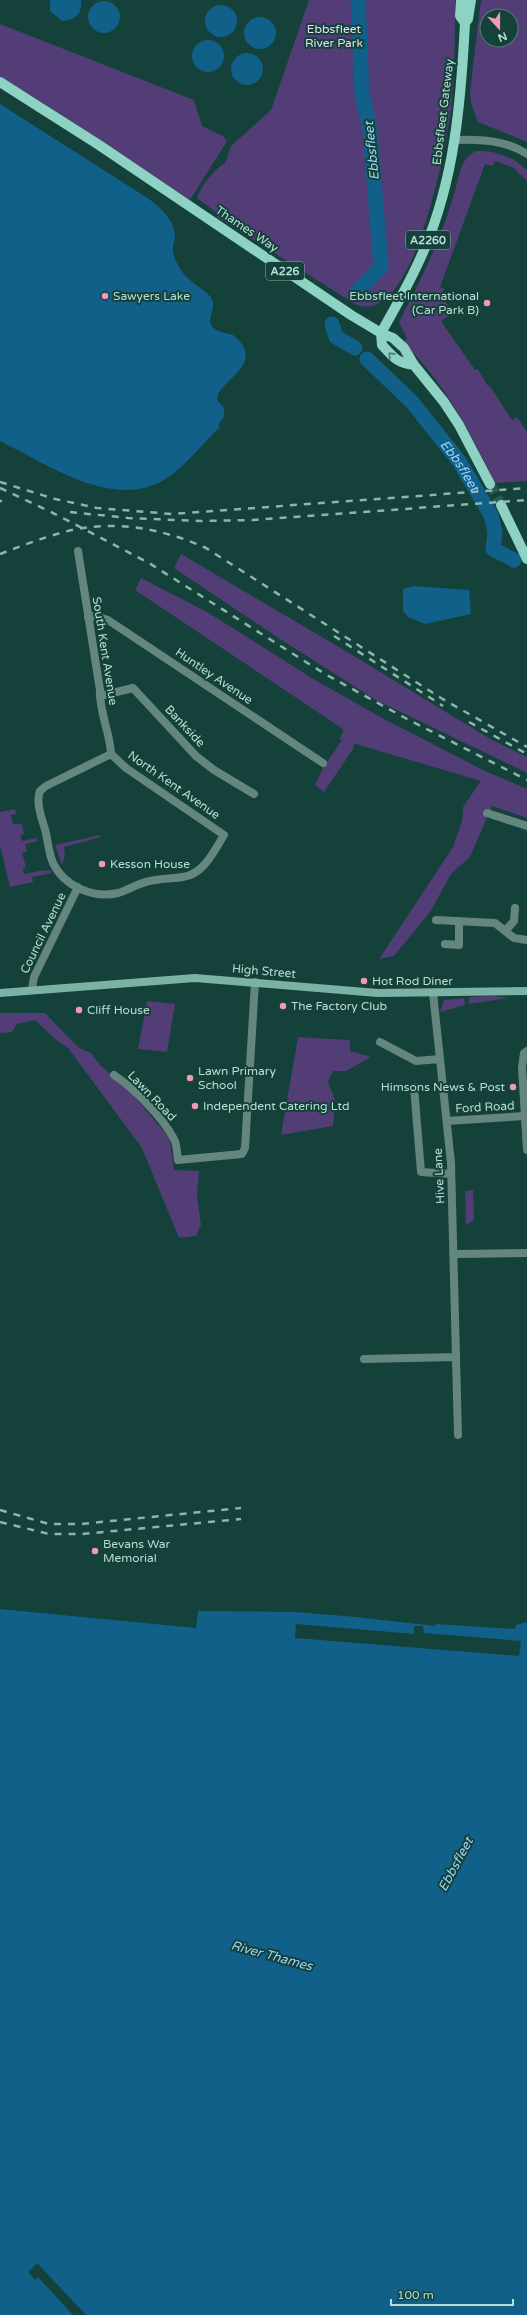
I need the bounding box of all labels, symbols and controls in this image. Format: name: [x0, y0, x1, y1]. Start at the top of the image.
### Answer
north arrow: [479, 8, 519, 48]
park label: Ebbsfleet River Park: [305, 22, 363, 50]
text: N: [496, 29, 509, 45]
street label: Ebbsfleet Gateway: [430, 58, 457, 166]
water label: Ebbsfleet: [361, 119, 383, 181]
street label: Thames Way: [213, 203, 282, 255]
road number: A2260: [406, 231, 450, 249]
road number: A226: [266, 262, 304, 280]
place label: Sawyers Lake: [113, 289, 190, 303]
place label: Ebbsfleet International (Car Park B): [349, 289, 479, 317]
marker: Sawyers Lake: [100, 291, 110, 301]
marker: Ebbsfleet International (Car Park B): [482, 298, 492, 308]
one-way arrow: [388, 352, 396, 360]
water label: Ebbsfleet: [436, 437, 483, 496]
street label: South Kent Avenue: [90, 596, 121, 706]
street label: Huntley Avenue: [173, 645, 255, 707]
street label: Bankside: [162, 702, 208, 750]
street label: North Kent Avenue: [125, 748, 223, 822]
place label: Kesson House: [110, 857, 190, 871]
marker: Kesson House: [97, 859, 107, 869]
street label: Council Avenue: [17, 890, 69, 976]
street label: High Street: [231, 961, 297, 981]
place label: Hot Rod Diner: [372, 974, 453, 988]
marker: Hot Rod Diner: [359, 976, 369, 986]
place label: The Factory Club: [291, 999, 387, 1013]
marker: The Factory Club: [278, 1001, 288, 1011]
place label: Cliff House: [87, 1003, 150, 1017]
marker: Cliff House: [74, 1005, 84, 1015]
place label: Lawn Primary School: [198, 1064, 276, 1092]
street label: Lawn Road: [125, 1068, 179, 1124]
marker: Lawn Primary School: [185, 1073, 195, 1083]
place label: Himsons News & Post: [381, 1080, 505, 1094]
marker: Himsons News & Post: [508, 1082, 518, 1092]
street label: Ford Road: [455, 1098, 515, 1116]
place label: Independent Catering Ltd: [203, 1099, 350, 1113]
marker: Independent Catering Ltd: [190, 1101, 200, 1111]
street label: Hive Lane: [431, 1148, 447, 1204]
place label: Bevans War Memorial: [103, 1537, 171, 1565]
marker: Bevans War Memorial: [90, 1546, 100, 1556]
water label: Ebbsfleet: [435, 1833, 478, 1894]
water label: River Thames: [229, 1937, 315, 1975]
scale bar: [391, 2281, 513, 2307]
text: 100 m: [397, 2288, 434, 2302]

